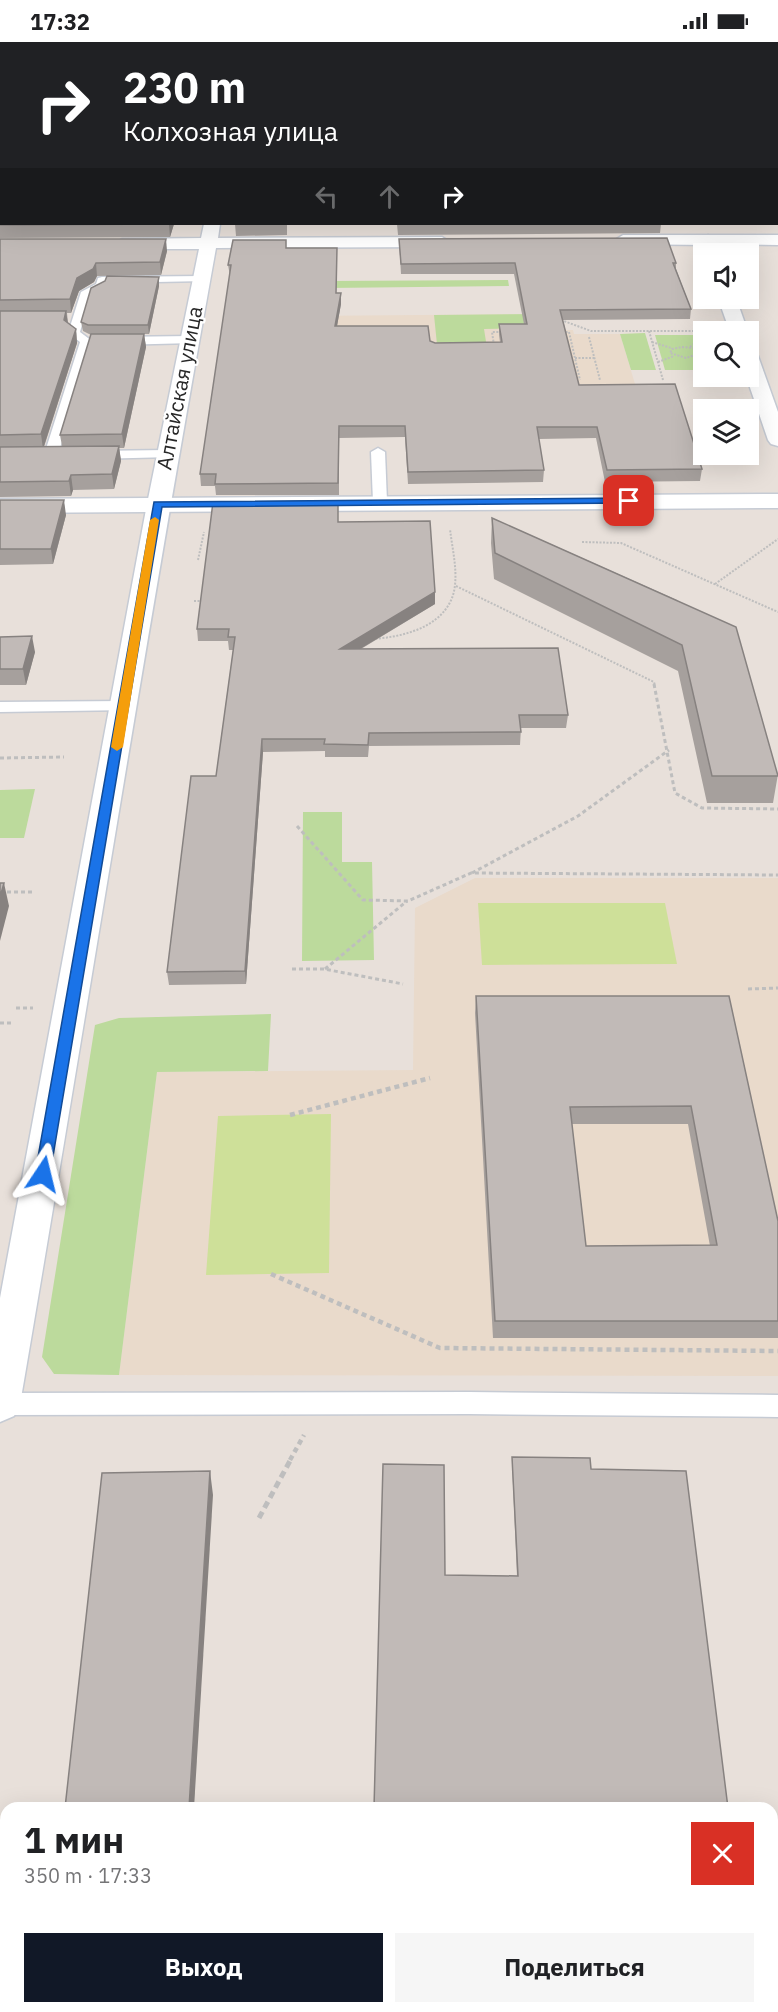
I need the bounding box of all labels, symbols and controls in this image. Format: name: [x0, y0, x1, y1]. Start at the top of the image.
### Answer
text: 17:32: [30, 7, 90, 36]
text: 230 m: [123, 60, 246, 115]
icon: right: [24, 66, 102, 144]
text: Колхозная улица: [123, 113, 338, 148]
icon: left: [310, 180, 343, 213]
icon: ahead: [373, 180, 406, 213]
icon: right: [436, 180, 469, 213]
map controls: [693, 243, 759, 465]
button: sound: [693, 243, 759, 309]
street label: Алтайская улица: [149, 304, 209, 472]
button: search: [693, 321, 759, 387]
button: layers: [693, 399, 759, 465]
pin: [603, 475, 654, 526]
icon: arrive: [612, 484, 645, 517]
position arrow: [11, 1142, 75, 1206]
text: 1 мин: [24, 1816, 124, 1863]
button: close: [691, 1822, 754, 1885]
text: 350 m · 17:33: [24, 1862, 152, 1889]
button: Выход: [24, 1933, 383, 2002]
button: Поделиться: [395, 1933, 754, 2002]

